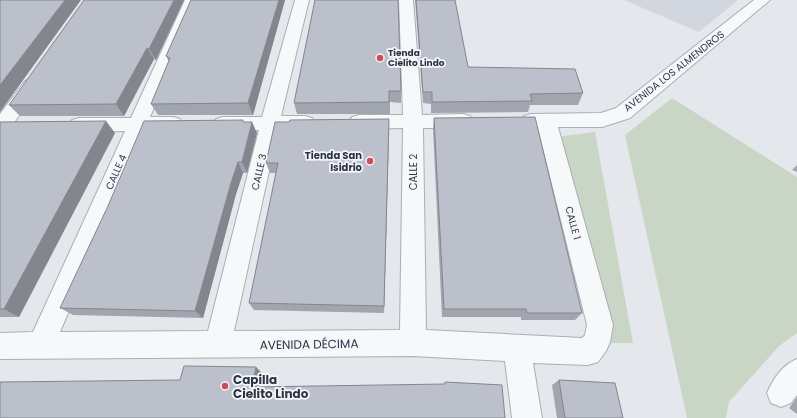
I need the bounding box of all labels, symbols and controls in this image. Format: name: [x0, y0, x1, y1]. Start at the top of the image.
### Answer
street label: AVENIDA LOS ALMENDROS: [621, 27, 728, 115]
place label: Tienda Cielito Lindo: [388, 47, 445, 69]
marker: Tienda Cielito Lindo: [375, 53, 385, 63]
place label: Tienda San Isidrio: [305, 148, 363, 175]
street label: CALLE 4: [102, 152, 130, 192]
street label: CALLE 3: [248, 152, 270, 192]
street label: CALLE 2: [406, 153, 421, 190]
marker: Tienda San Isidrio: [365, 156, 375, 166]
street label: CALLE 1: [561, 205, 585, 241]
street label: AVENIDA DÉCIMA: [259, 335, 359, 353]
place label: Capilla Cielito Lindo: [233, 371, 309, 402]
marker: Capilla Cielito Lindo: [220, 381, 230, 391]

